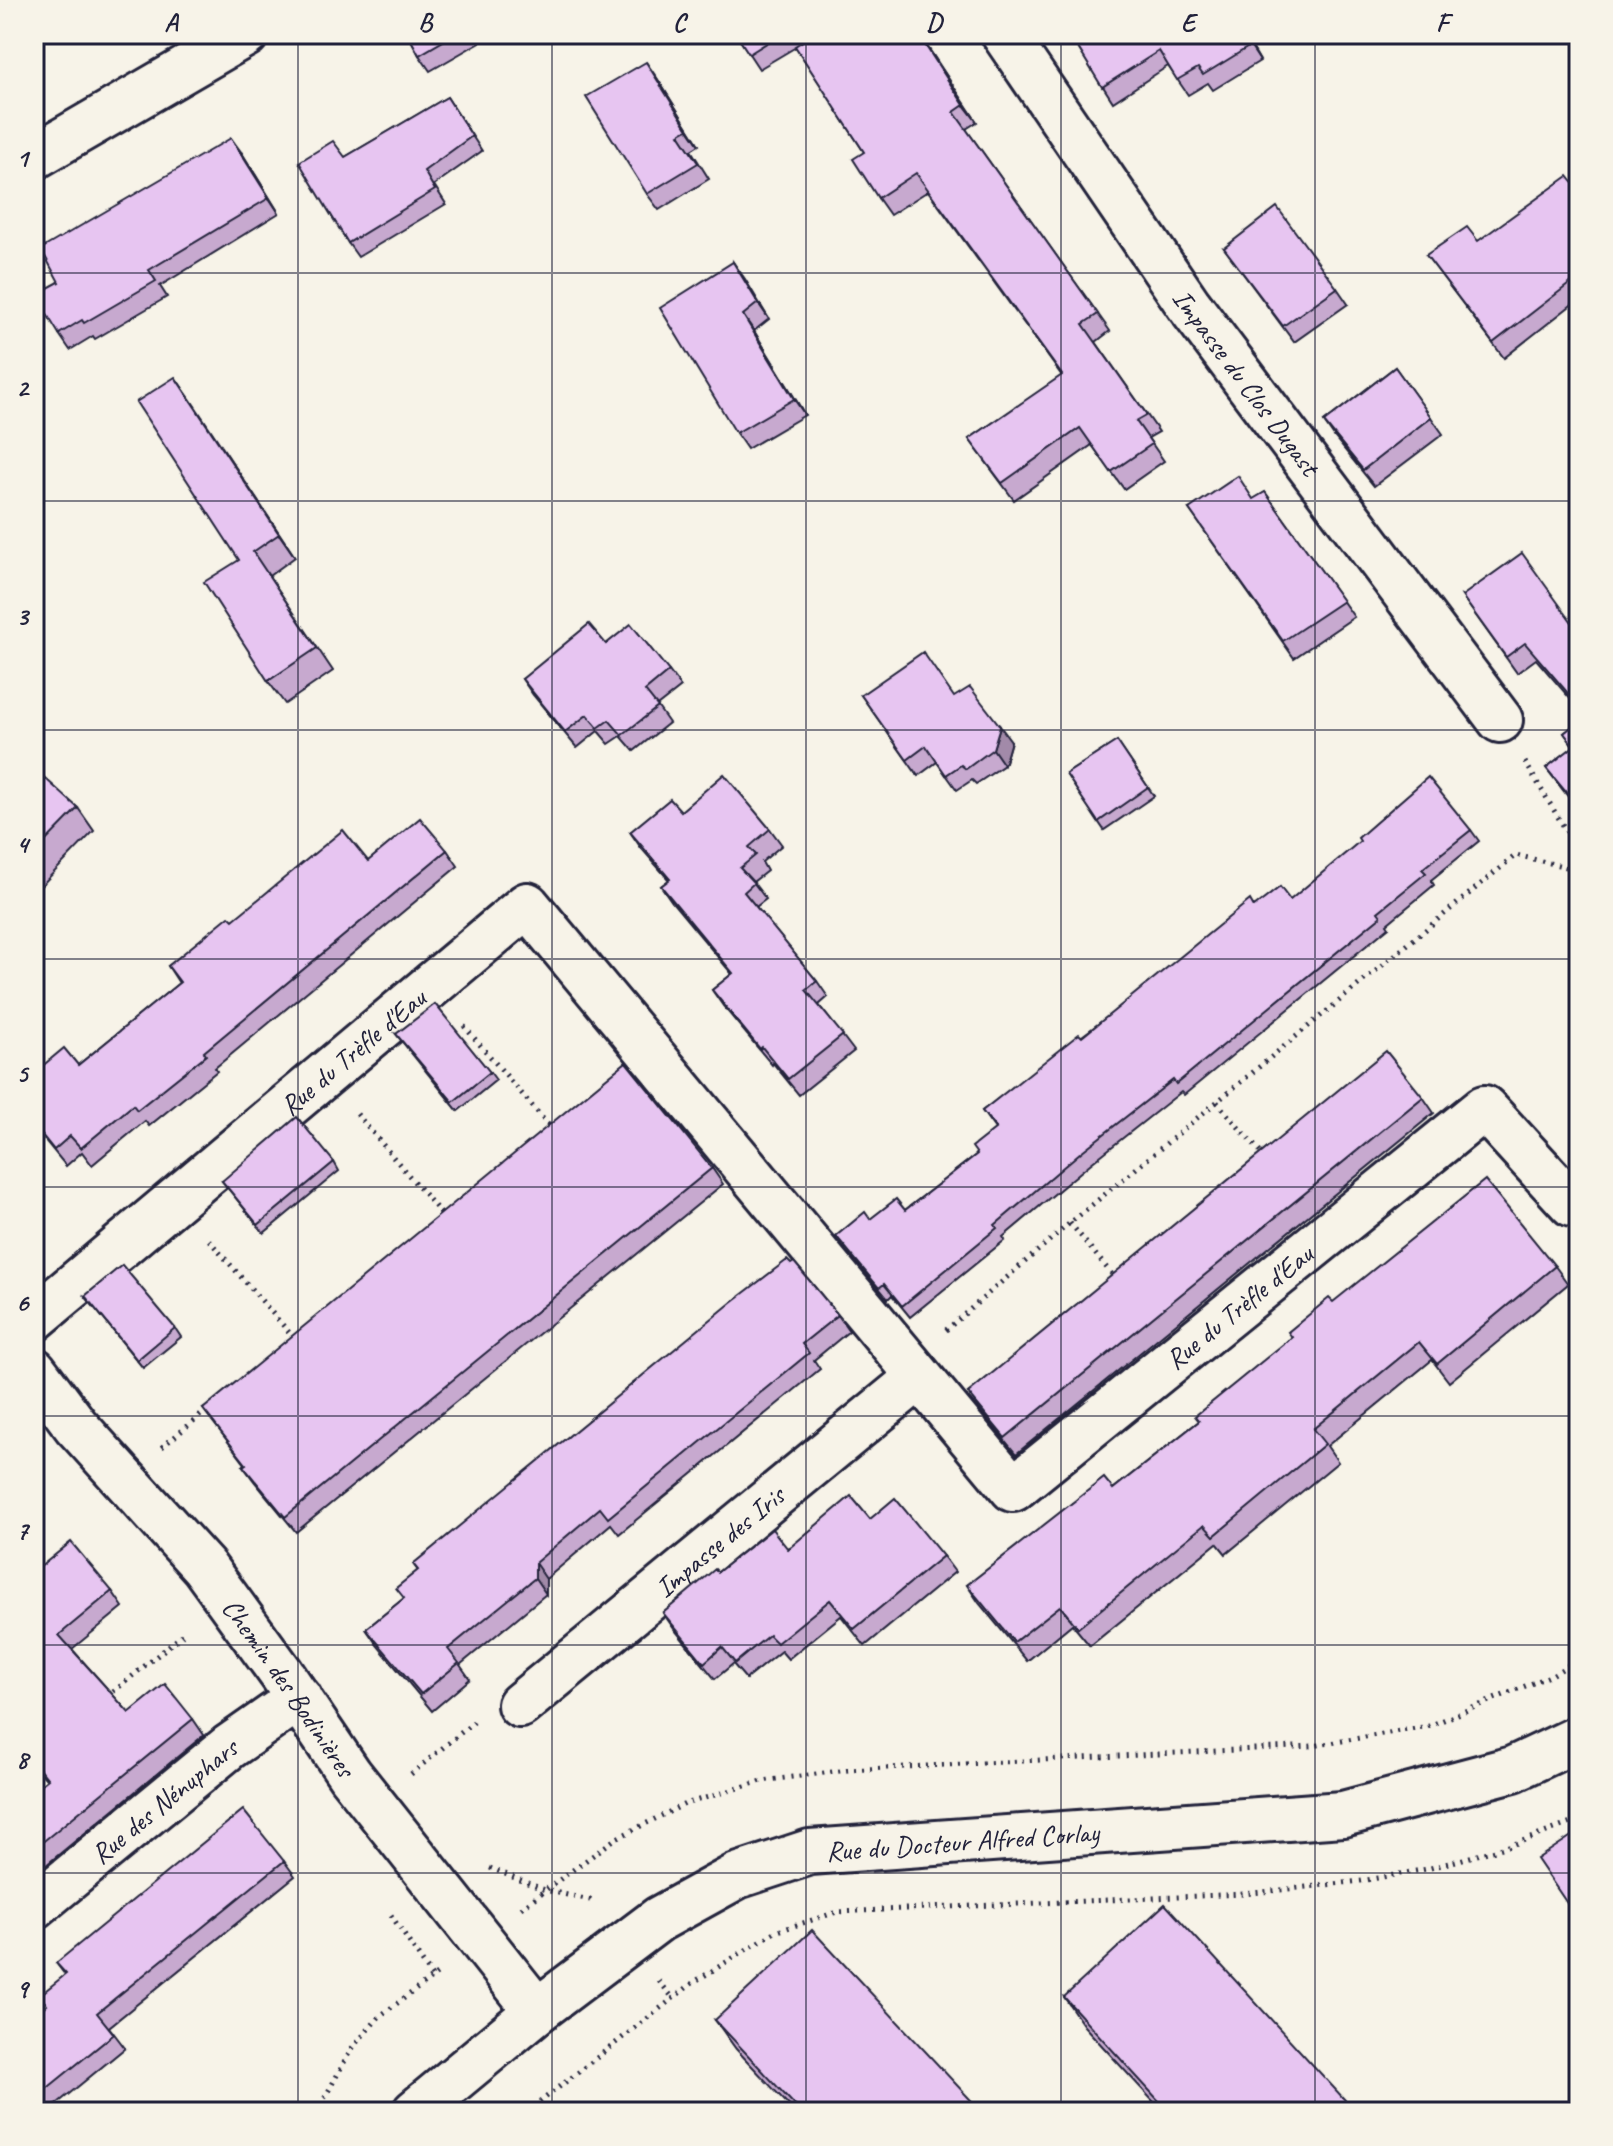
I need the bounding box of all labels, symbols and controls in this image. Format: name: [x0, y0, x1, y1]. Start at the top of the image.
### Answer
text: A: [164, 6, 179, 39]
text: B: [418, 6, 434, 39]
text: C: [673, 6, 689, 39]
text: D: [926, 6, 944, 39]
text: E: [1181, 6, 1199, 39]
text: F: [1436, 6, 1454, 39]
text: 1: [16, 142, 31, 175]
street label: Impasse du Clos Dugast: [1165, 282, 1329, 484]
text: 2: [16, 371, 30, 404]
text: 3: [16, 600, 30, 633]
text: 4: [16, 828, 31, 861]
street label: Rue du Trèfle d'Eau: [272, 979, 434, 1123]
text: 5: [16, 1057, 30, 1090]
street label: Rue du Trèfle d'Eau: [1158, 1235, 1321, 1376]
text: 6: [16, 1286, 30, 1319]
street label: Impasse des Iris: [647, 1476, 793, 1605]
text: 7: [16, 1514, 30, 1547]
street label: Chemin des Bodinières: [215, 1591, 365, 1786]
street label: Rue des Nénuphars: [83, 1728, 246, 1871]
text: 8: [16, 1743, 31, 1776]
street label: Rue du Docteur Alfred Corlay: [825, 1814, 1103, 1868]
text: 9: [16, 1972, 30, 2005]

